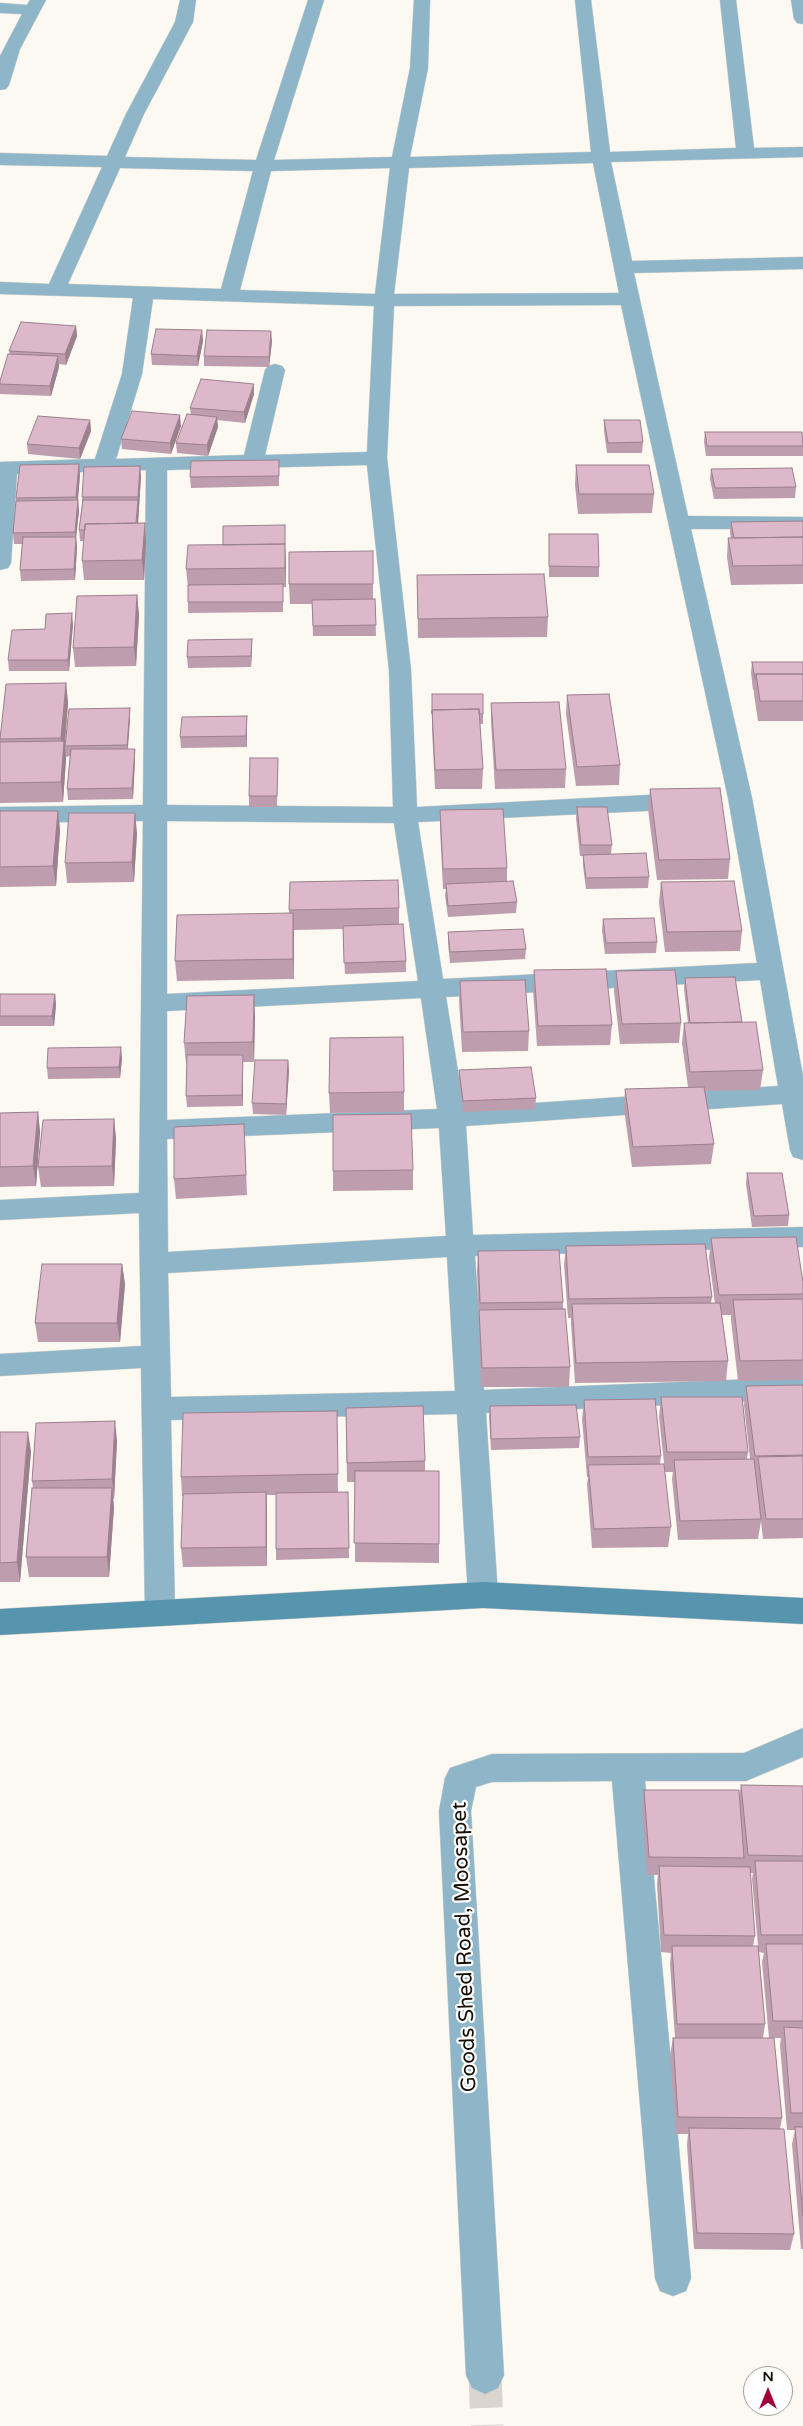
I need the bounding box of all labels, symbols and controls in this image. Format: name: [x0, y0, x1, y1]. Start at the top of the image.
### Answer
street label: Goods Shed Road, Moosapet: [447, 1801, 483, 2093]
north arrow: [743, 2366, 793, 2416]
text: N: [762, 2368, 774, 2385]

